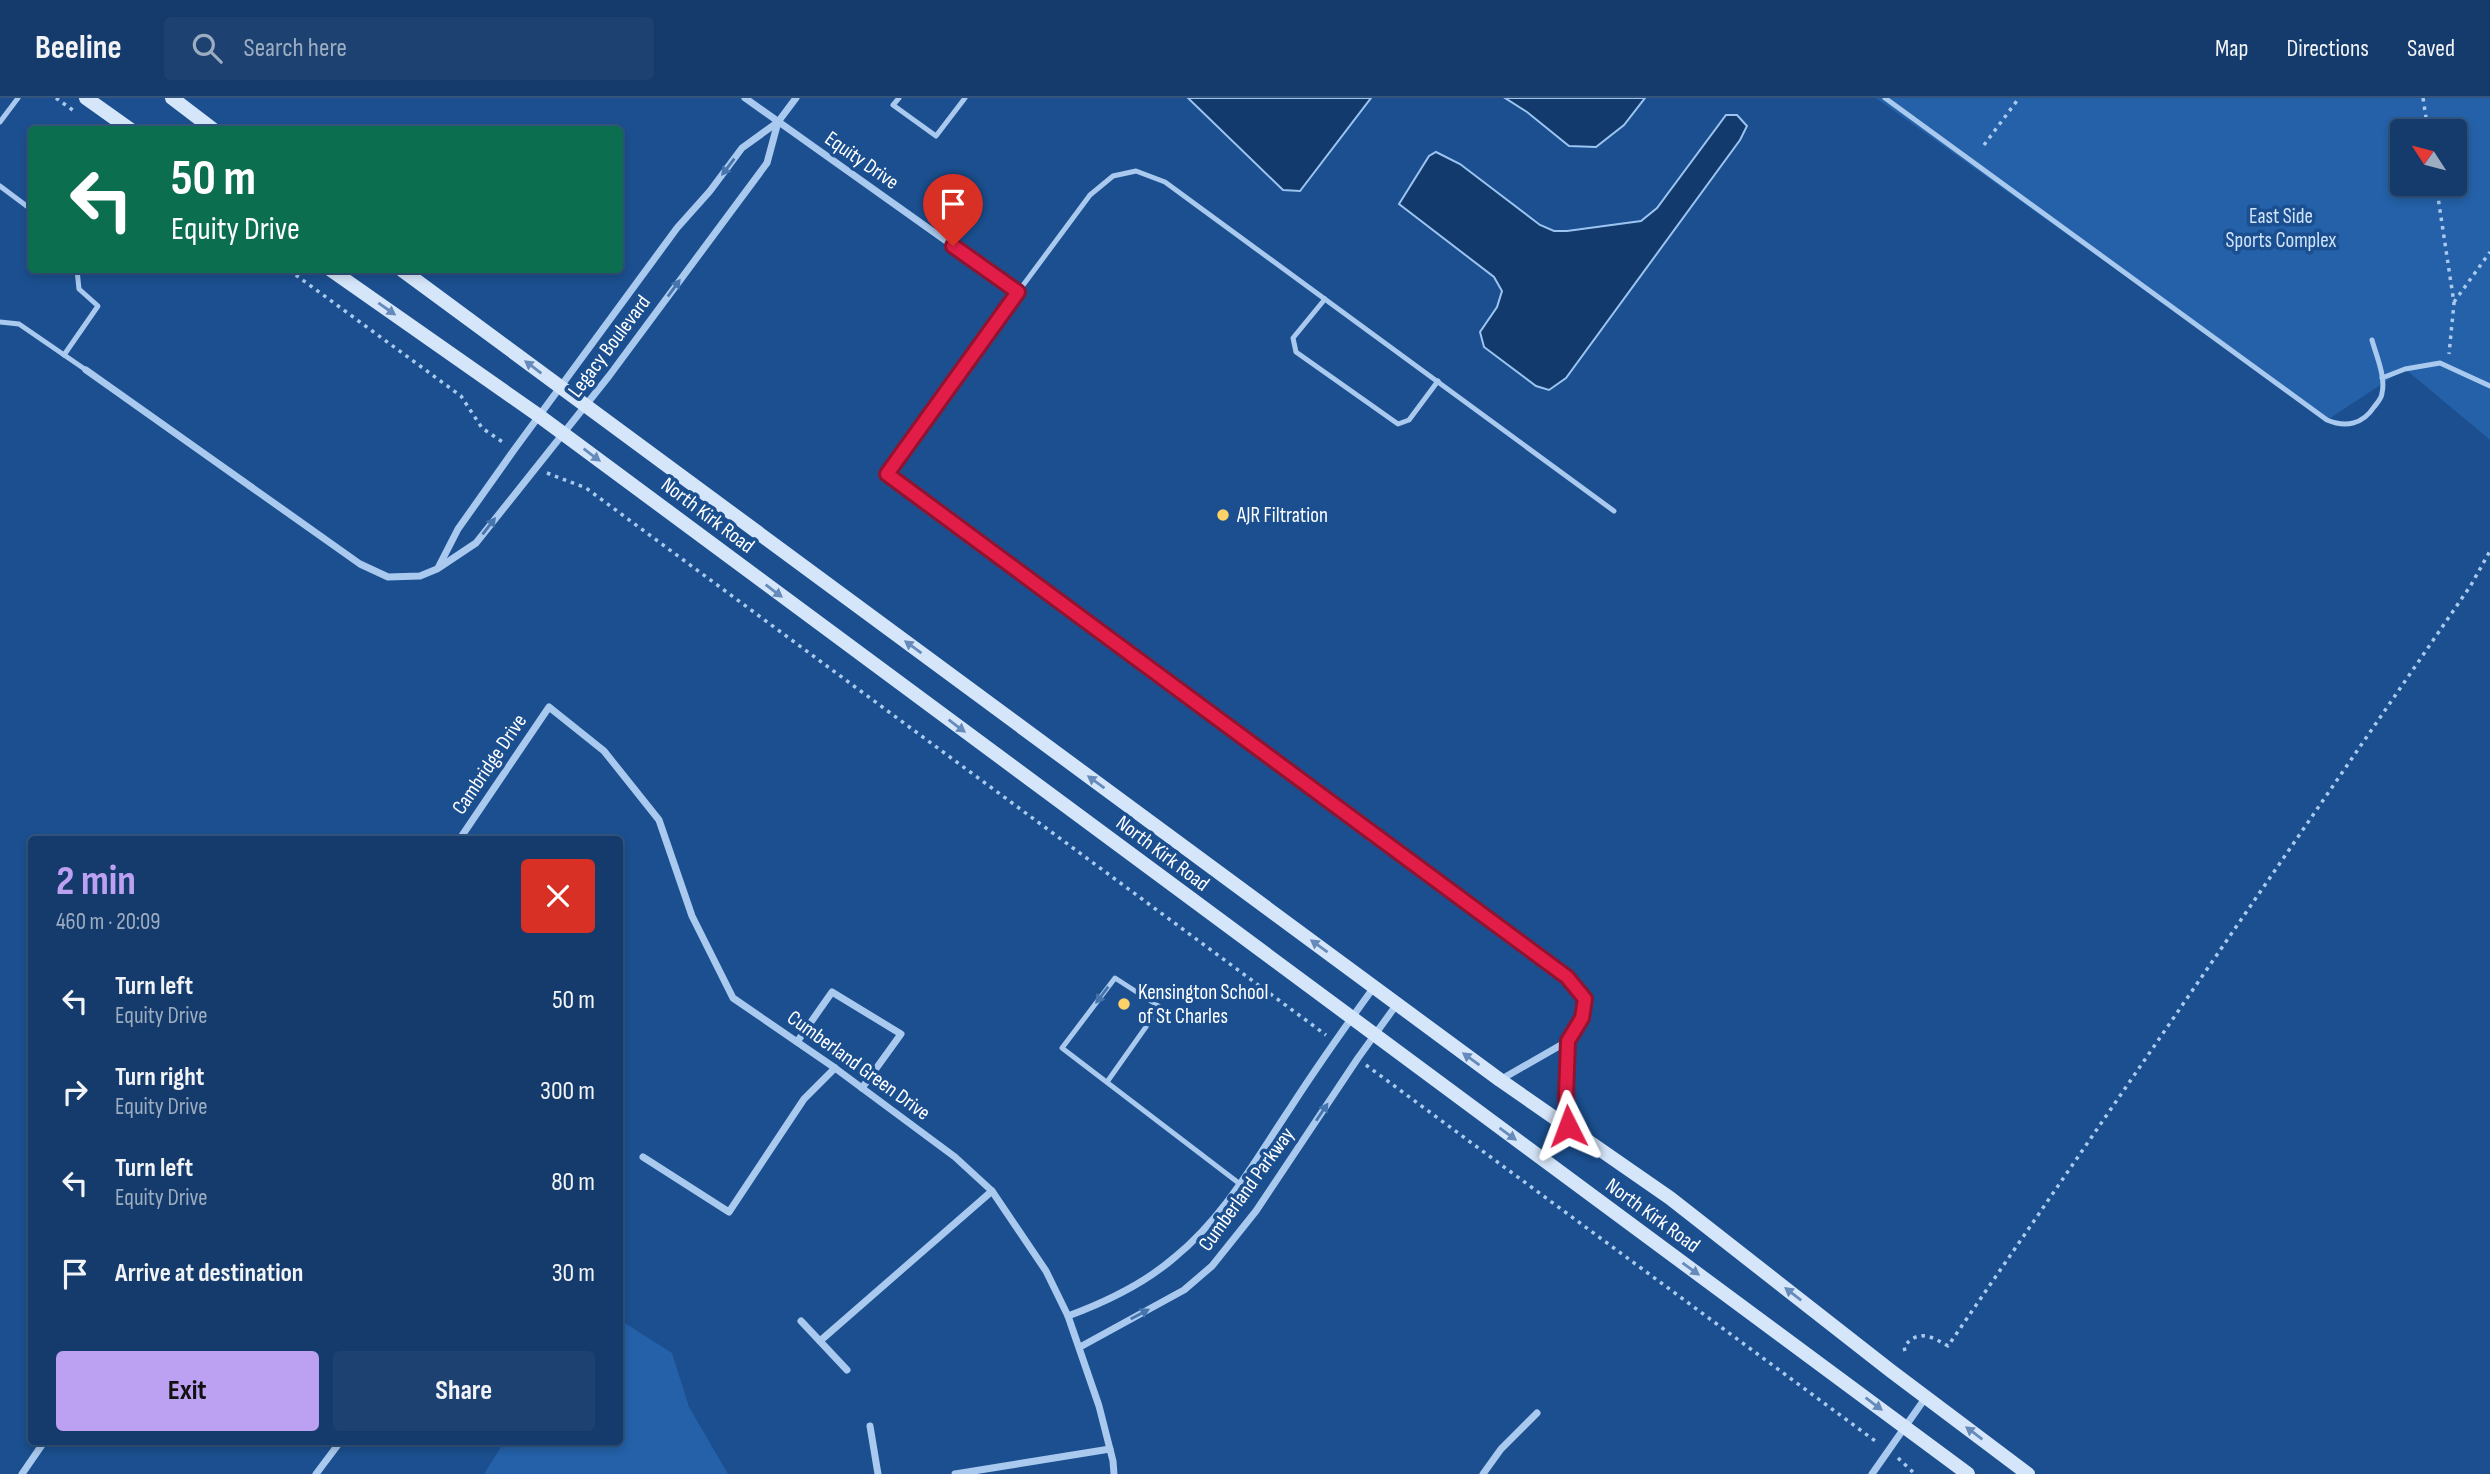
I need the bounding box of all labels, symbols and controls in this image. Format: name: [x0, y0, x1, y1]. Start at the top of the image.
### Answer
search box: [164, 17, 654, 80]
text: Beeline: [35, 28, 122, 68]
icon: search: [188, 29, 226, 67]
text: Search here: [244, 33, 347, 64]
text: Map: [2215, 34, 2248, 63]
text: Directions: [2286, 34, 2369, 63]
text: Saved: [2407, 34, 2455, 63]
north arrow: [2390, 119, 2468, 196]
map controls: [2390, 119, 2467, 196]
street label: Equity Drive: [820, 126, 903, 195]
text: 50 m: [171, 150, 256, 209]
icon: left: [56, 154, 147, 245]
one-way arrow: [721, 158, 735, 176]
pin: [923, 174, 983, 246]
icon: arrive: [934, 185, 972, 223]
park label: East Side Sports Complex: [2226, 204, 2336, 253]
text: Equity Drive: [171, 210, 300, 249]
one-way arrow: [667, 280, 682, 298]
street label: Legacy Boulevard: [563, 290, 656, 402]
one-way arrow: [378, 302, 396, 316]
one-way arrow: [524, 360, 542, 375]
one-way arrow: [583, 448, 601, 462]
street label: North Kirk Road: [656, 472, 759, 559]
place label: AJR Filtration: [1236, 503, 1328, 528]
marker: AJR Filtration: [1215, 507, 1231, 523]
one-way arrow: [482, 517, 497, 535]
one-way arrow: [765, 583, 783, 597]
one-way arrow: [904, 640, 922, 654]
street label: Cambridge Drive: [447, 709, 532, 819]
one-way arrow: [948, 719, 966, 733]
one-way arrow: [1087, 775, 1106, 789]
street label: North Kirk Road: [1111, 810, 1214, 897]
text: 2 min: [56, 856, 136, 907]
button: close: [521, 859, 595, 933]
text: 460 m · 20:09: [56, 908, 161, 936]
one-way arrow: [1310, 939, 1328, 953]
text: Turn left: [115, 971, 193, 1002]
place label: Kensington School of St Charles: [1138, 980, 1268, 1029]
icon: left: [56, 982, 94, 1020]
text: 50 m: [552, 985, 595, 1016]
one-way arrow: [1095, 985, 1109, 1004]
marker: Kensington School of St Charles: [1116, 996, 1132, 1012]
text: Equity Drive: [115, 1002, 208, 1030]
street label: Cumberland Green Drive: [782, 1005, 935, 1126]
one-way arrow: [1463, 1051, 1481, 1066]
text: Turn right: [115, 1062, 204, 1093]
icon: right: [56, 1073, 94, 1111]
text: 300 m: [540, 1076, 595, 1107]
position arrow: [1531, 1089, 1605, 1163]
text: Equity Drive: [115, 1093, 208, 1121]
one-way arrow: [1315, 1103, 1328, 1122]
street label: Cumberland Parkway: [1193, 1123, 1300, 1256]
one-way arrow: [1499, 1126, 1517, 1140]
text: Turn left: [115, 1153, 193, 1184]
icon: left: [56, 1164, 94, 1202]
text: 80 m: [551, 1167, 595, 1198]
street label: North Kirk Road: [1601, 1173, 1705, 1258]
text: Equity Drive: [115, 1184, 208, 1212]
icon: arrive: [56, 1255, 94, 1293]
text: Arrive at destination: [115, 1258, 303, 1289]
text: 30 m: [552, 1258, 595, 1289]
one-way arrow: [1682, 1261, 1700, 1275]
one-way arrow: [1784, 1288, 1802, 1302]
one-way arrow: [1130, 1308, 1150, 1320]
button: Exit: [56, 1351, 319, 1431]
button: Share: [333, 1351, 595, 1431]
one-way arrow: [1865, 1396, 1883, 1410]
one-way arrow: [1964, 1426, 1983, 1440]

